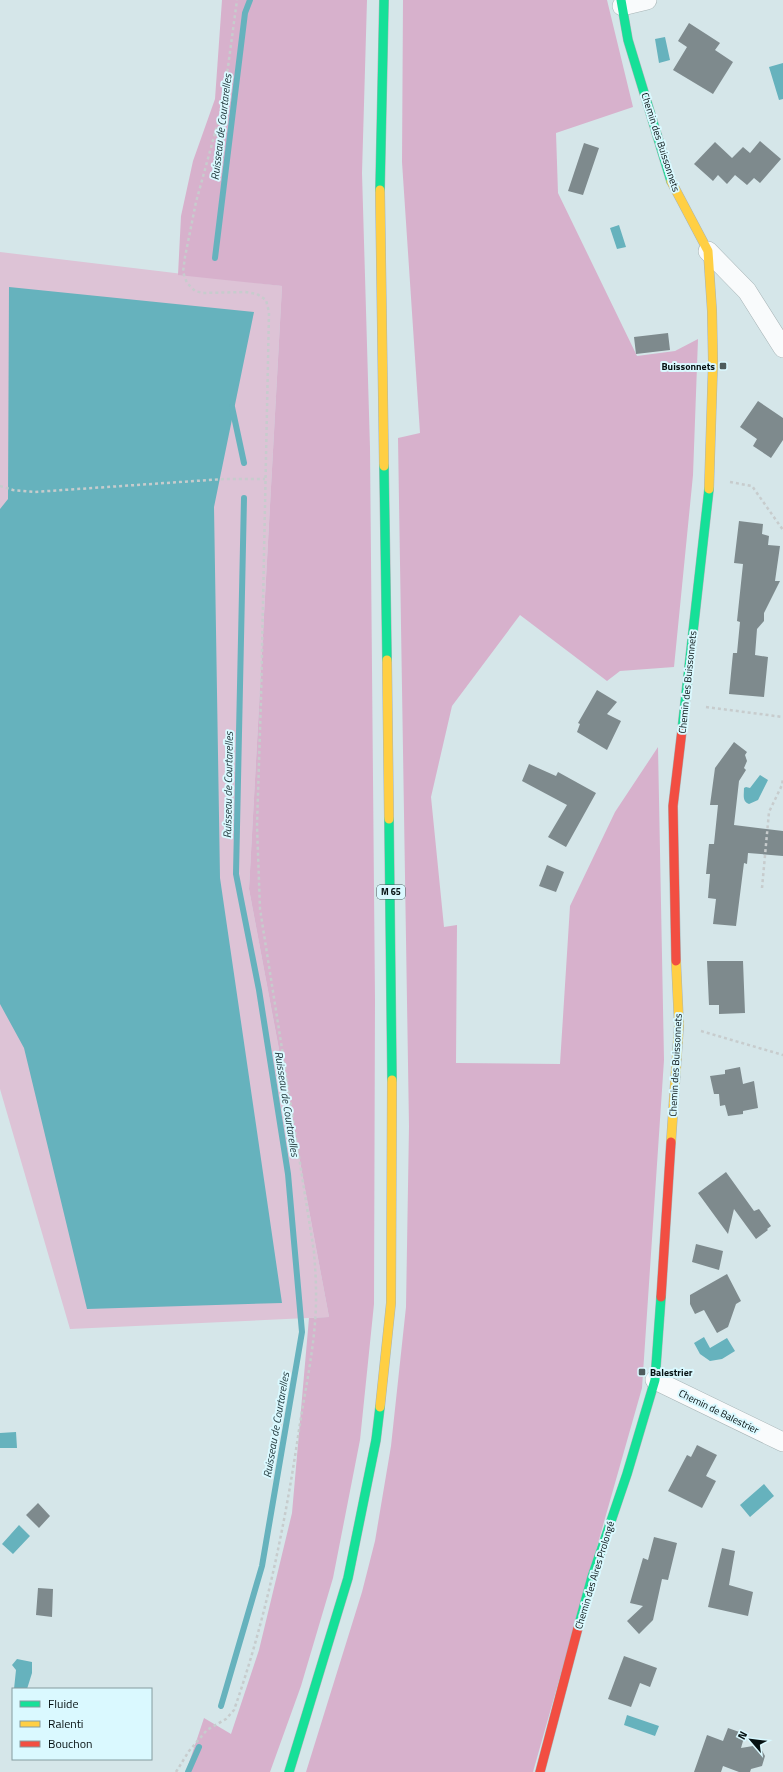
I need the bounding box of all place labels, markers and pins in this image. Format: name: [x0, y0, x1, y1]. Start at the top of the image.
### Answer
place label: Buissonnets: [662, 359, 715, 374]
marker: Buissonnets: [718, 361, 728, 371]
place label: Balestrier: [650, 1365, 693, 1380]
marker: Balestrier: [637, 1367, 647, 1377]

